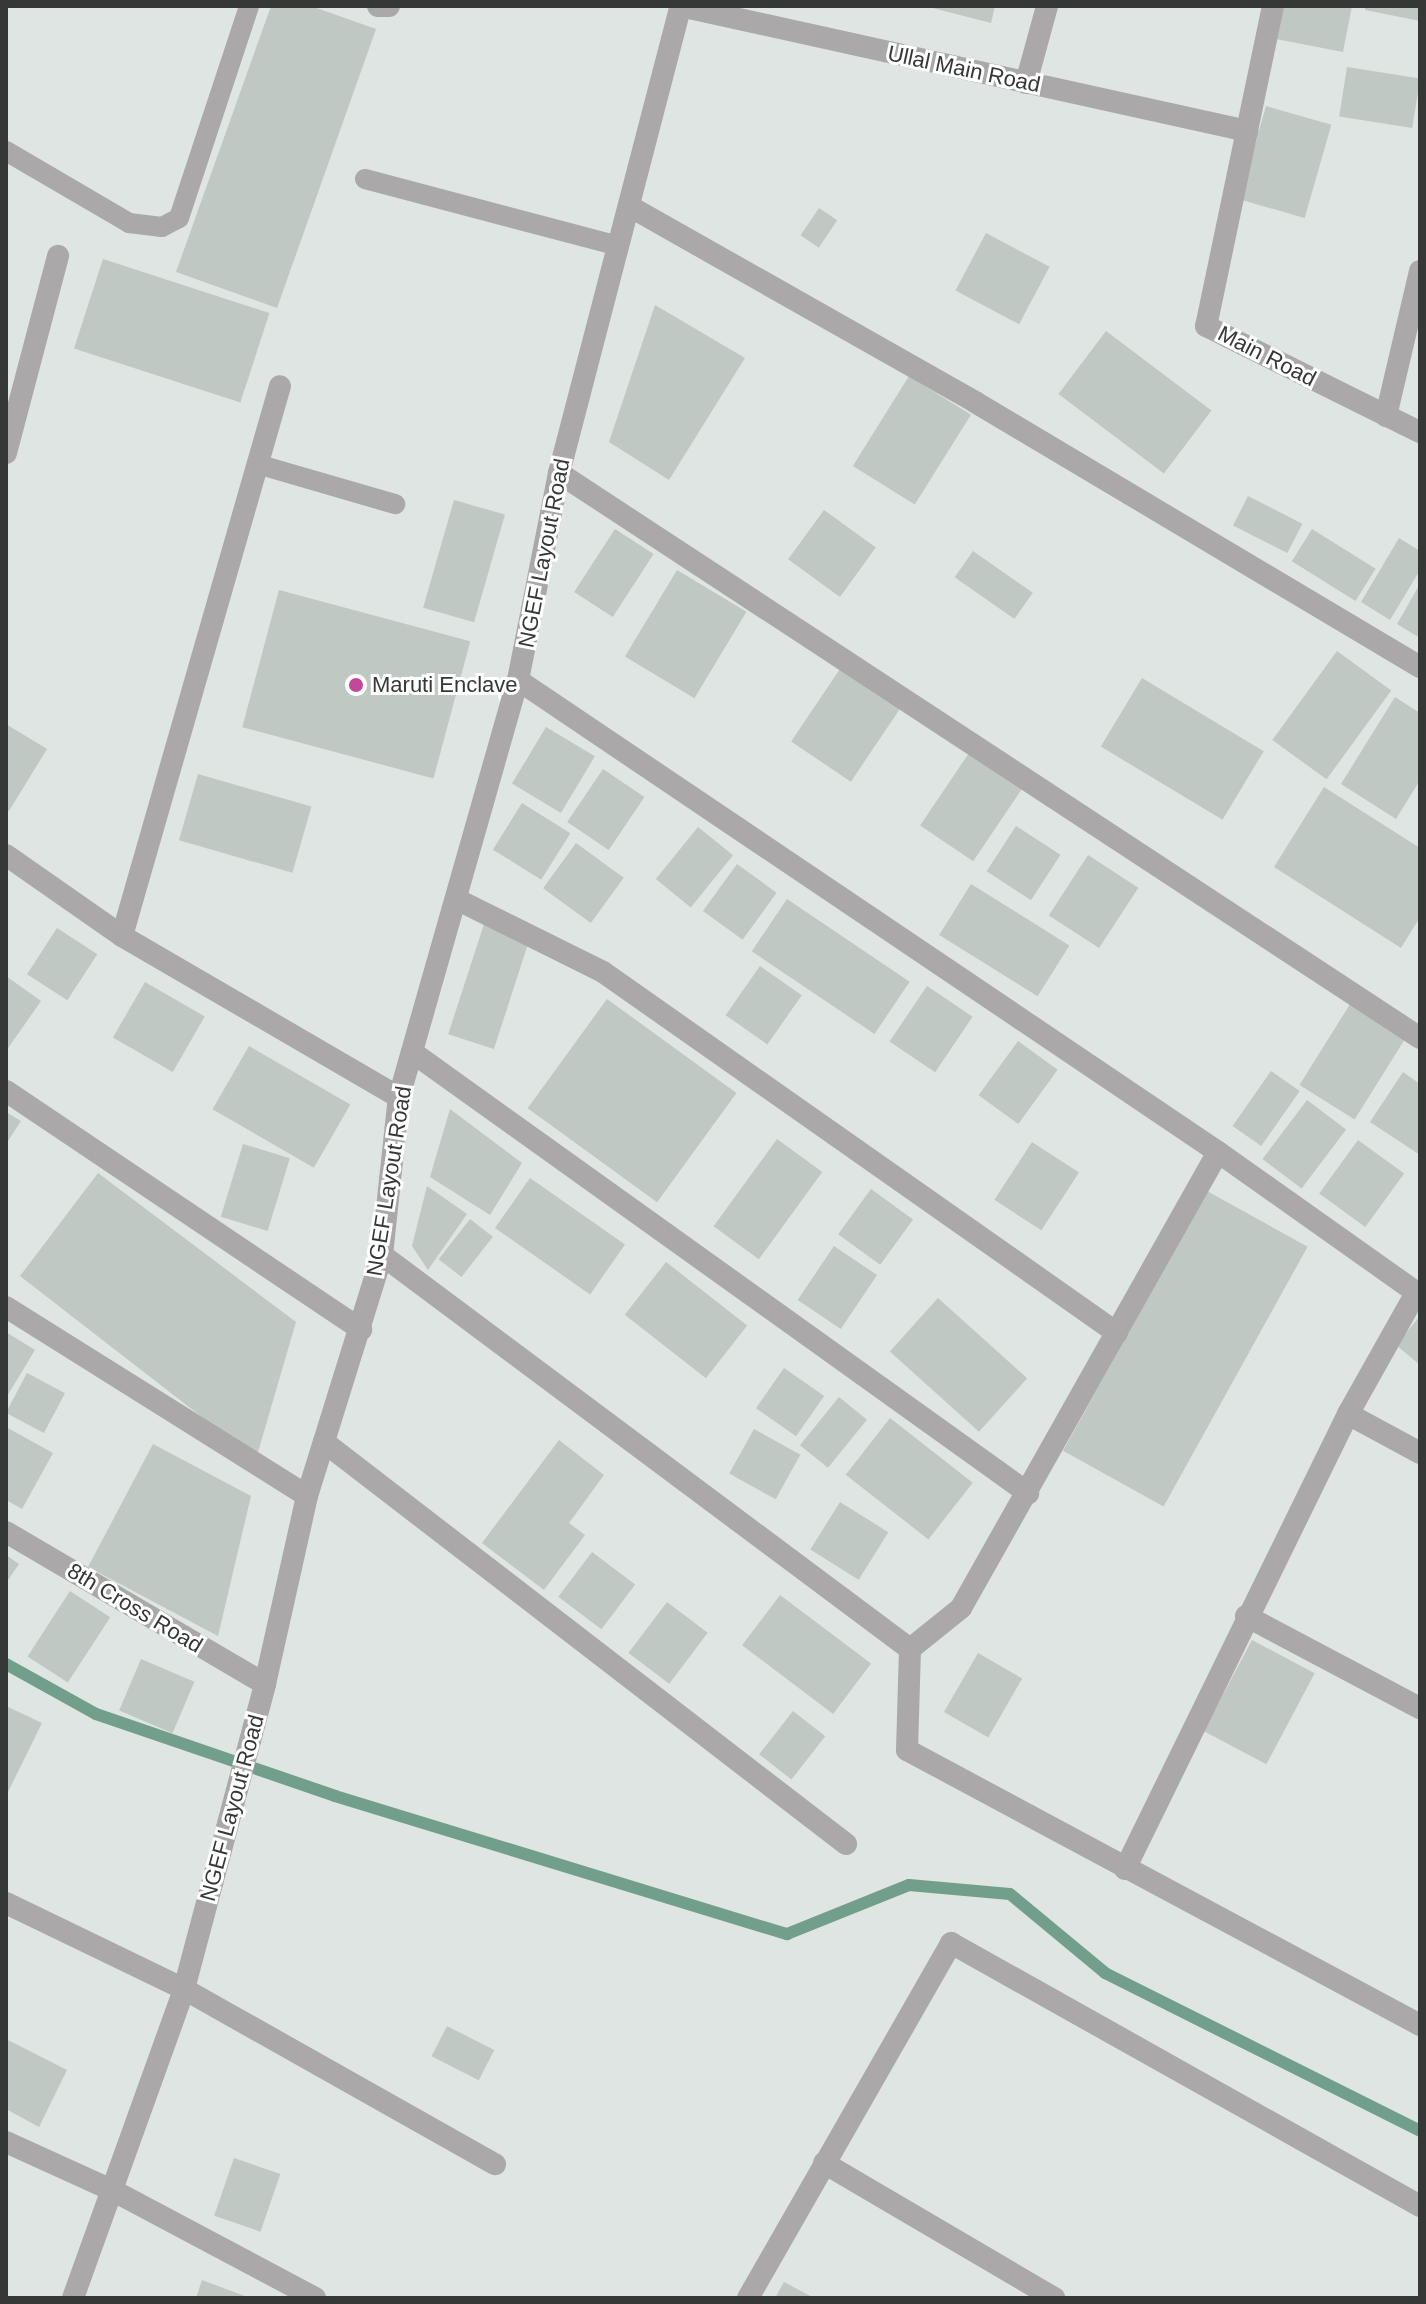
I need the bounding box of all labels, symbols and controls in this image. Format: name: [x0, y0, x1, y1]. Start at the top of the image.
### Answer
street label: Ullal Main Road: [885, 40, 1043, 98]
street label: Main Road: [1214, 320, 1320, 392]
street label: NGEF Layout Road: [513, 456, 575, 650]
place label: Maruti Enclave: [372, 672, 518, 698]
marker: Maruti Enclave: [347, 676, 365, 694]
street label: NGEF Layout Road: [361, 1084, 417, 1278]
street label: 8th Cross Road: [63, 1557, 207, 1659]
street label: NGEF Layout Road: [194, 1712, 270, 1904]

